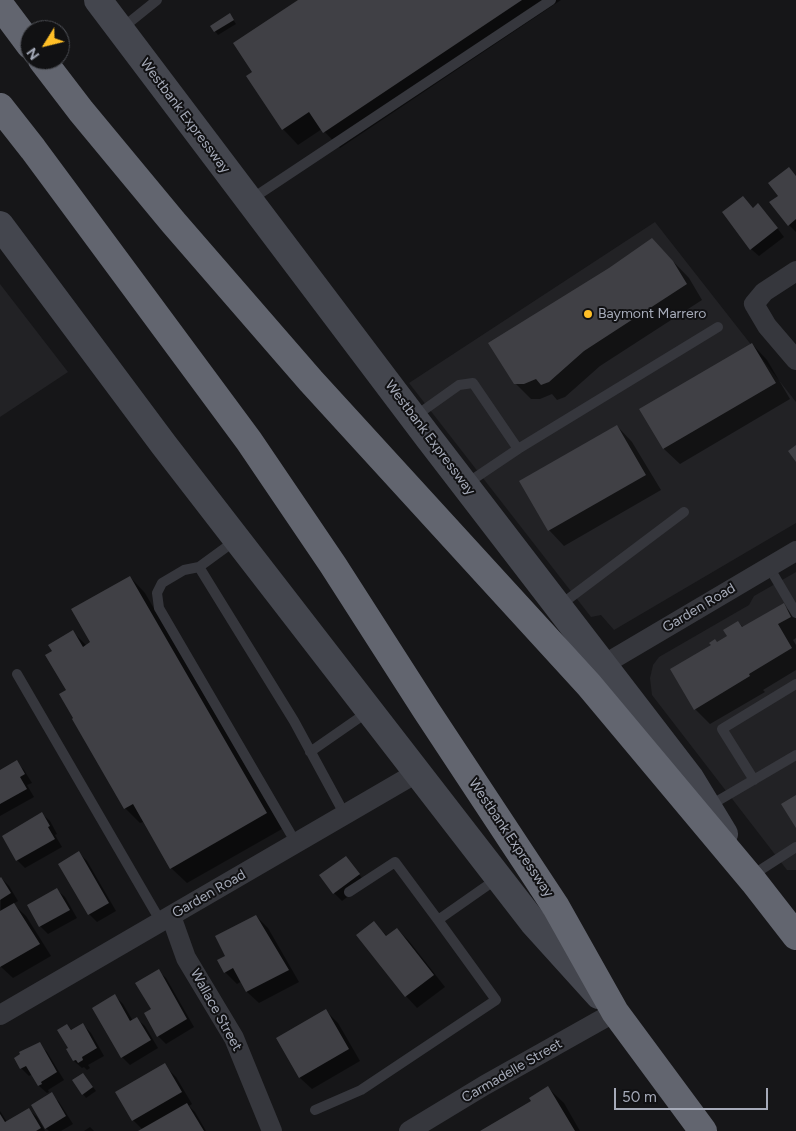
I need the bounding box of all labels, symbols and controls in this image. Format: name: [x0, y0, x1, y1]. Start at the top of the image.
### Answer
north arrow: [20, 20, 70, 70]
text: N: [23, 44, 43, 63]
street label: Westbank Expressway: [136, 55, 234, 177]
place label: Baymont Marrero: [598, 306, 706, 322]
marker: Baymont Marrero: [582, 308, 594, 320]
street label: Westbank Expressway: [381, 377, 479, 499]
street label: Garden Road: [660, 580, 738, 636]
street label: Westbank Expressway: [465, 775, 557, 901]
street label: Garden Road: [169, 866, 249, 922]
street label: Wallace Street: [187, 966, 245, 1054]
street label: Carmadelle Street: [459, 1035, 565, 1107]
scale bar: [616, 1078, 770, 1110]
text: 50 m: [622, 1088, 657, 1106]

